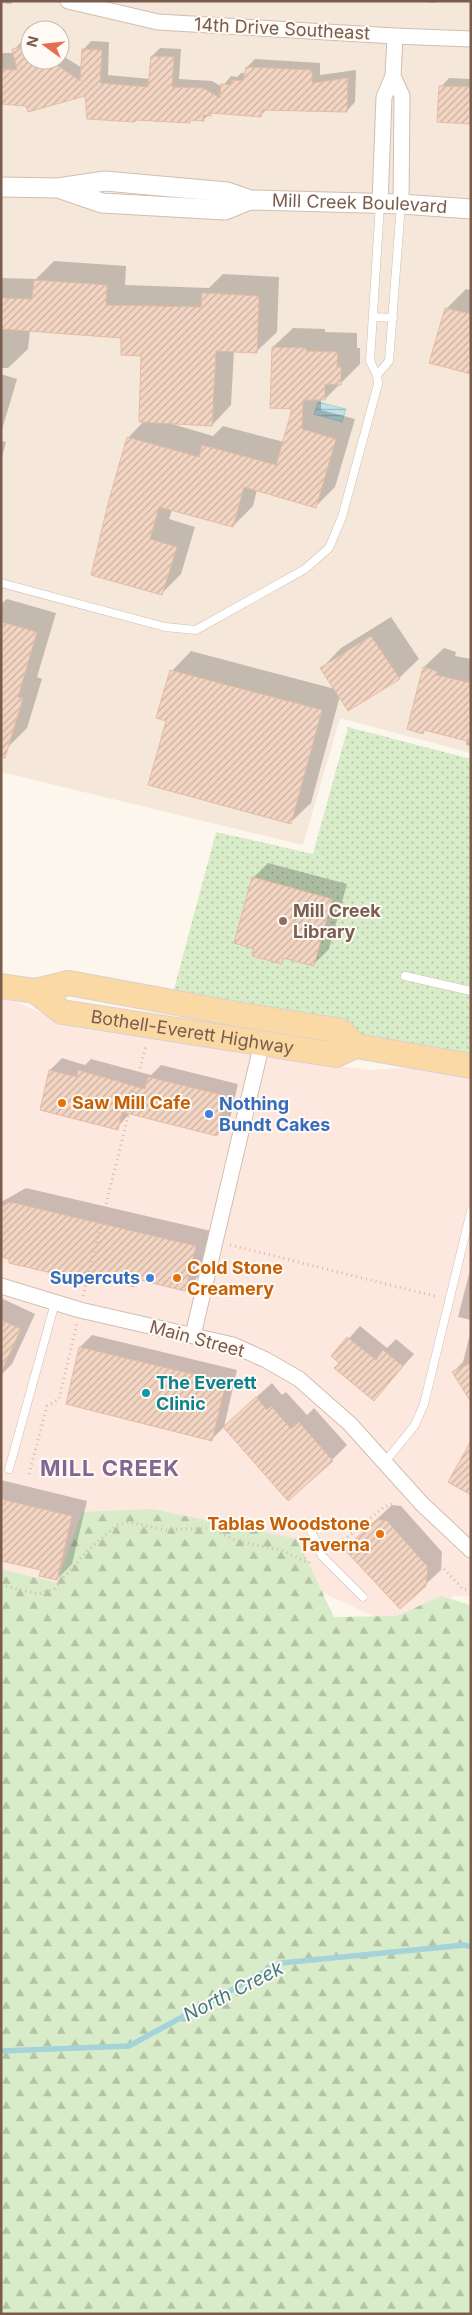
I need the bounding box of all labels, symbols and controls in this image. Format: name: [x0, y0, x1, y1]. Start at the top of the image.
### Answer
street label: 14th Drive Southeast: [194, 13, 371, 44]
north arrow: [20, 20, 70, 70]
text: N: [22, 34, 42, 49]
street label: Mill Creek Boulevard: [272, 190, 448, 217]
place label: Mill Creek Library: [293, 900, 381, 942]
marker: Mill Creek Library: [277, 915, 289, 927]
street label: Bothell-Everett Highway: [89, 1006, 295, 1058]
place label: Saw Mill Cafe: [72, 1092, 191, 1113]
place label: Nothing Bundt Cakes: [219, 1093, 330, 1135]
marker: Saw Mill Cafe: [56, 1097, 68, 1109]
marker: Nothing Bundt Cakes: [203, 1108, 215, 1120]
place label: Cold Stone Creamery: [187, 1257, 283, 1299]
place label: Supercuts: [50, 1267, 140, 1288]
marker: Supercuts: [144, 1272, 156, 1284]
marker: Cold Stone Creamery: [171, 1272, 183, 1284]
street label: Main Street: [147, 1316, 247, 1361]
place label: The Everett Clinic: [156, 1372, 257, 1414]
marker: The Everett Clinic: [140, 1387, 152, 1399]
district label: MILL CREEK: [40, 1455, 180, 1481]
place label: Tablas Woodstone Taverna: [207, 1513, 370, 1555]
marker: Tablas Woodstone Taverna: [374, 1528, 386, 1540]
water label: North Creek: [179, 1956, 288, 2026]

